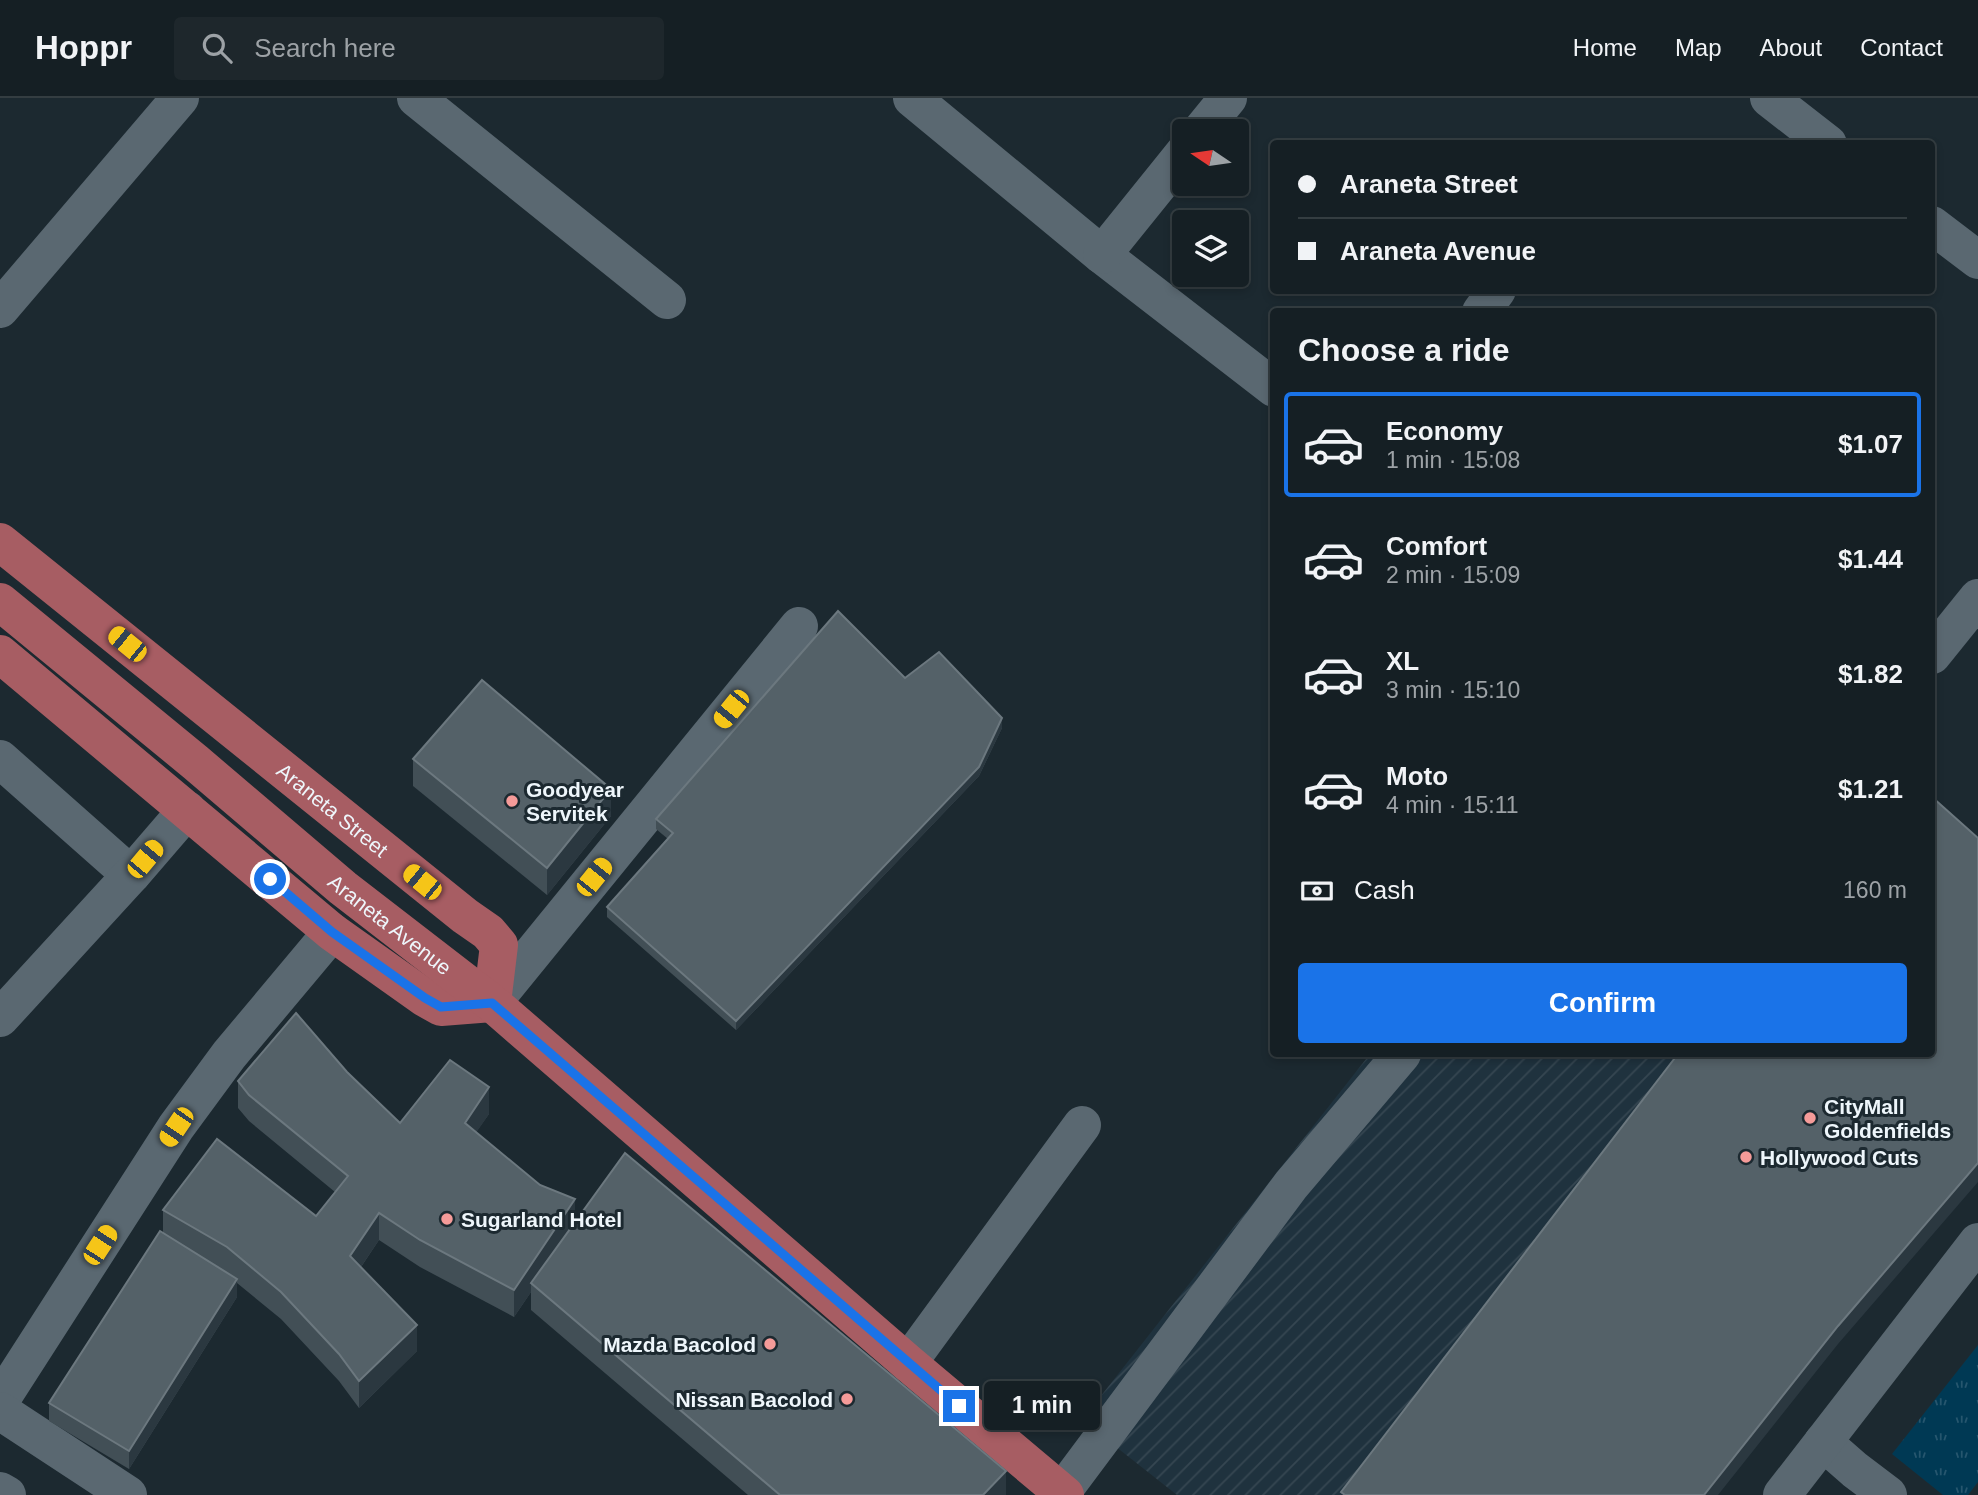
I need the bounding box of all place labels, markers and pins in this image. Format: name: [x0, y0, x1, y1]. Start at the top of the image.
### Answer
place label: Goodyear Servitek: [526, 778, 624, 825]
marker: Goodyear Servitek: [504, 793, 520, 809]
place label: CityMall Goldenfields: [1824, 1095, 1951, 1142]
marker: CityMall Goldenfields: [1802, 1110, 1818, 1126]
place label: Hollywood Cuts: [1760, 1146, 1919, 1169]
marker: Hollywood Cuts: [1738, 1149, 1754, 1165]
place label: Sugarland Hotel: [461, 1208, 622, 1231]
marker: Sugarland Hotel: [439, 1211, 455, 1227]
place label: Mazda Bacolod: [603, 1333, 756, 1356]
marker: Mazda Bacolod: [762, 1336, 778, 1352]
place label: Nissan Bacolod: [675, 1388, 833, 1411]
marker: Nissan Bacolod: [839, 1391, 855, 1407]

